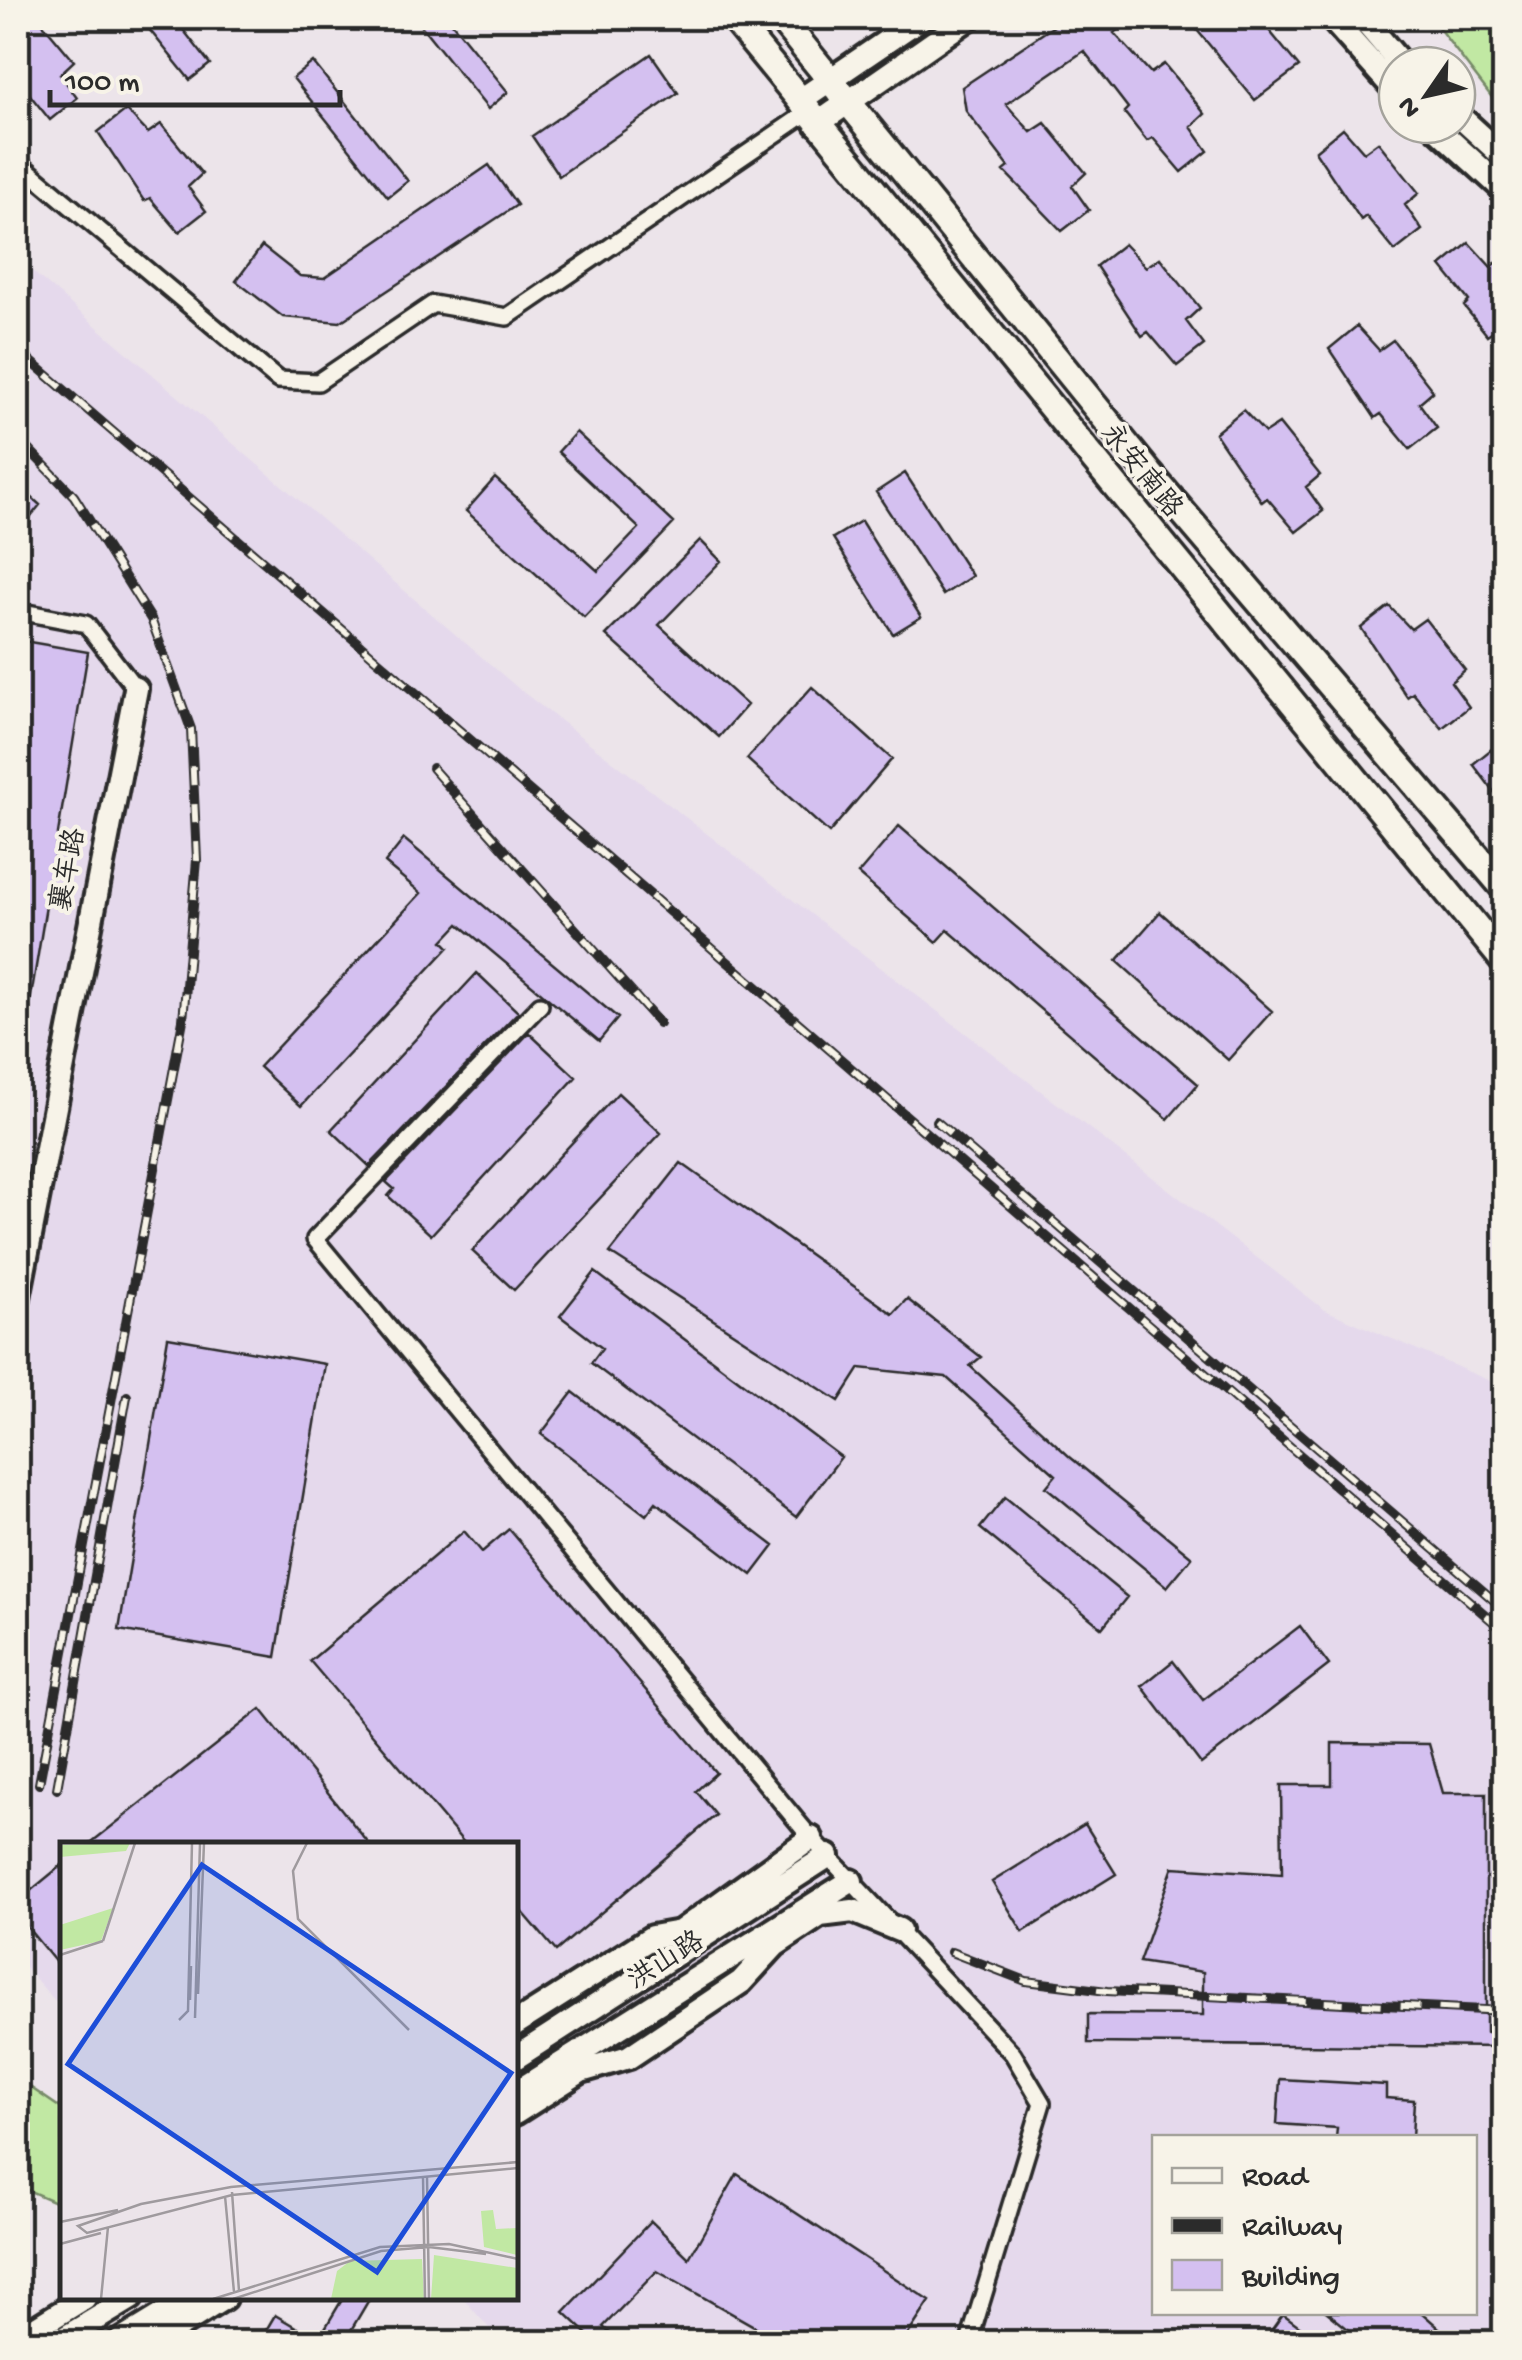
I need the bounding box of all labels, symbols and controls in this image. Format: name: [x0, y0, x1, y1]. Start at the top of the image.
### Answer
scale bar: [50, 45, 340, 107]
north arrow: [1377, 45, 1477, 145]
text: 100 m: [64, 67, 140, 102]
text: N: [1391, 90, 1429, 123]
street label: 永安南路: [1092, 417, 1190, 526]
street label: 襄车路: [44, 825, 94, 914]
inset map: [60, 1842, 518, 2300]
street label: 洪山路: [622, 1924, 711, 1998]
legend: [1152, 2135, 1477, 2315]
text: Road: [1242, 2162, 1310, 2197]
text: Railway: [1242, 2212, 1342, 2247]
text: Building: [1241, 2262, 1340, 2297]

